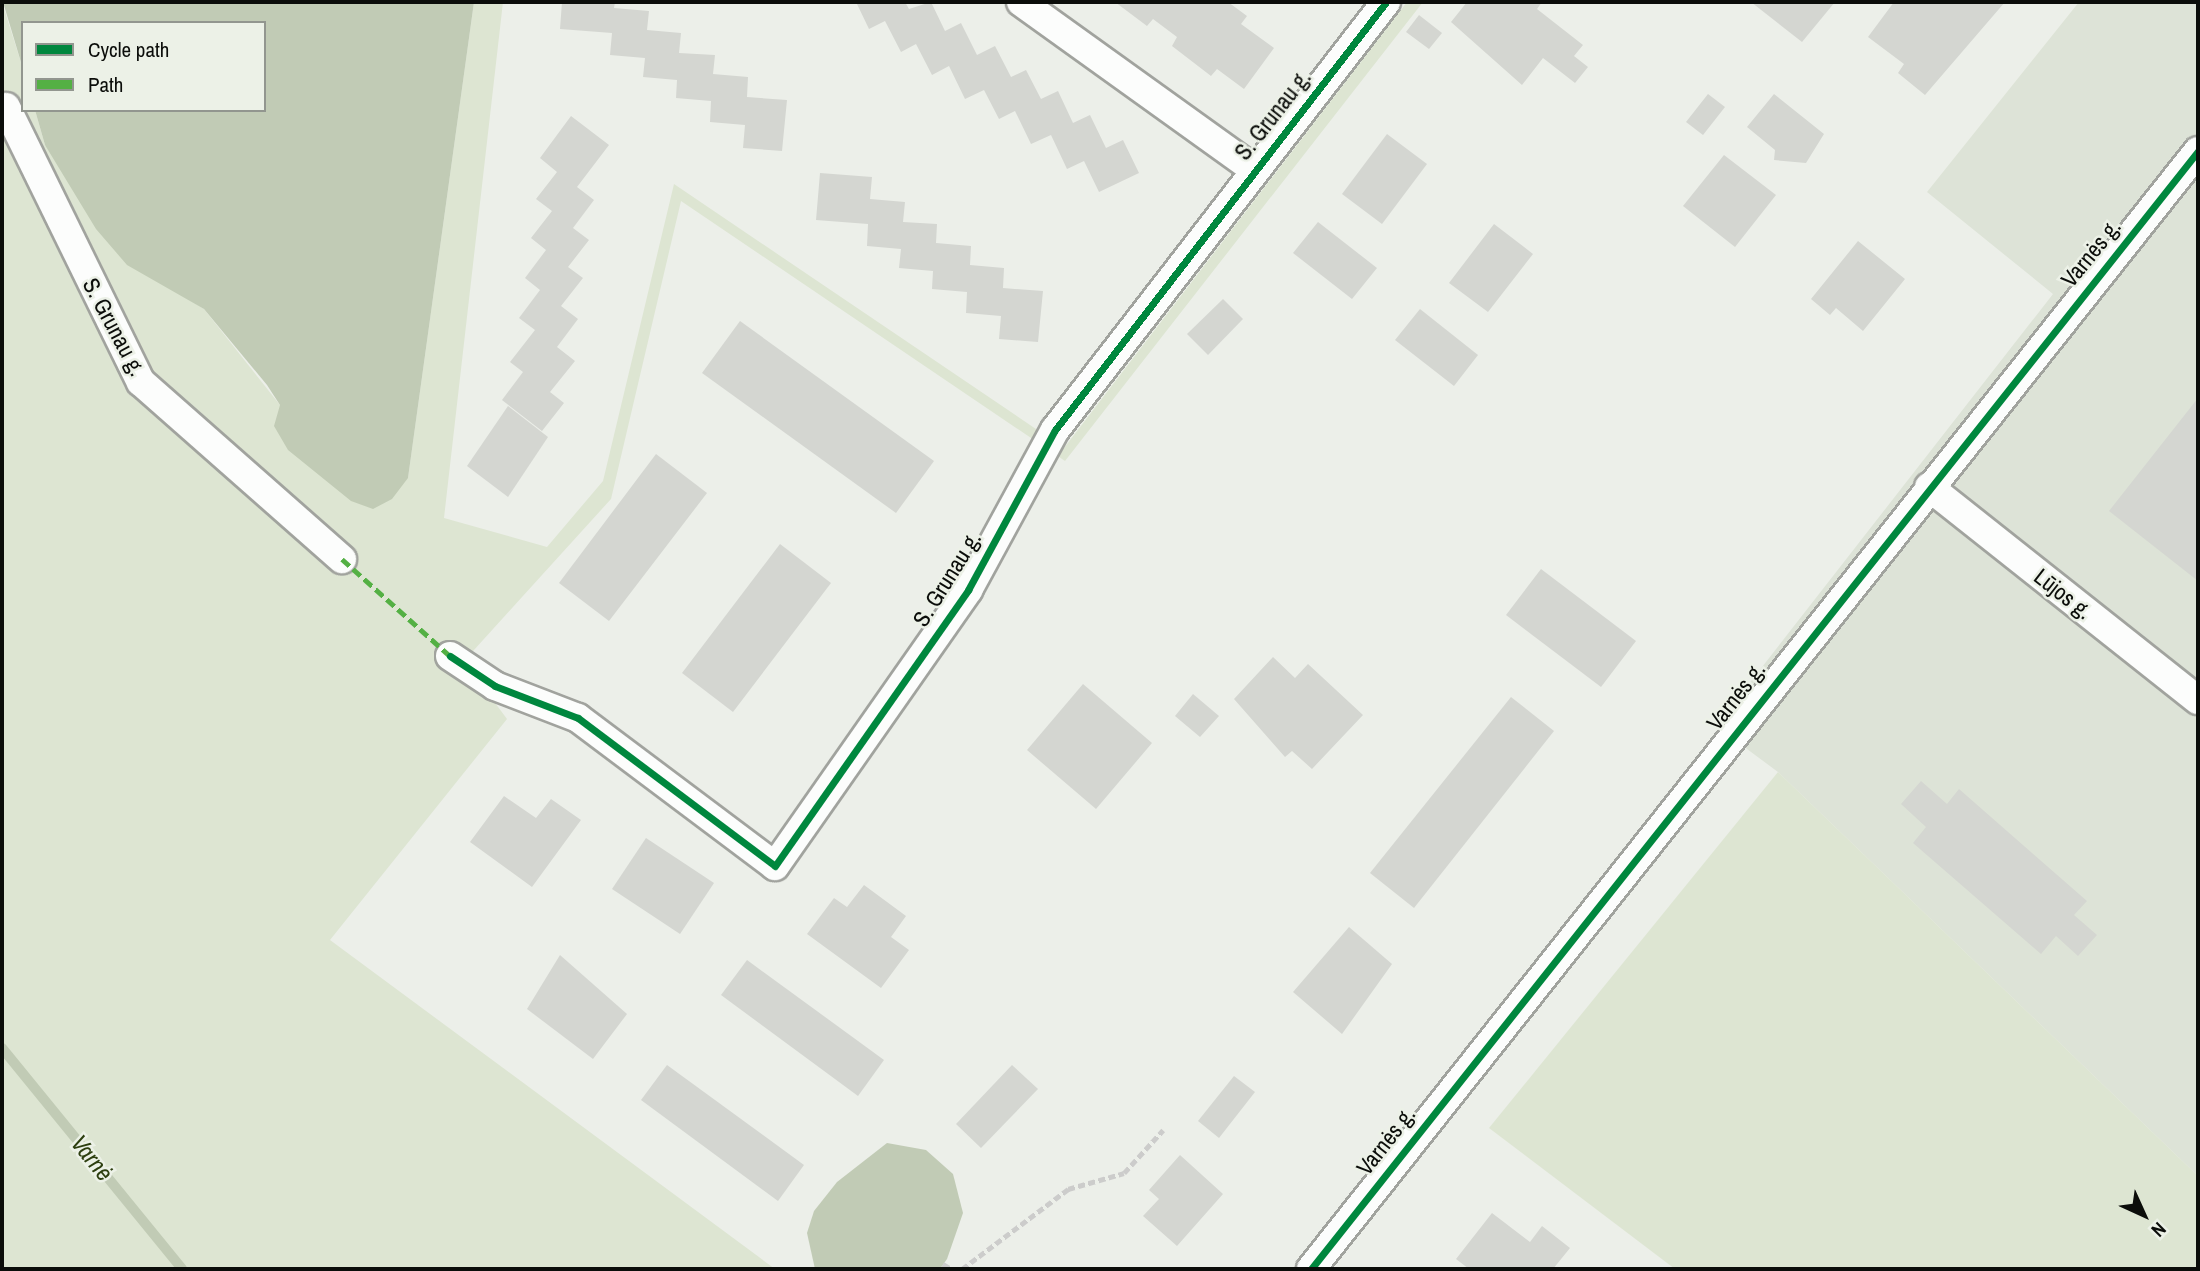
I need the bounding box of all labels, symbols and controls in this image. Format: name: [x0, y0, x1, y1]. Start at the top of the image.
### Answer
legend: [21, 21, 266, 112]
text: Cycle path: [88, 35, 169, 64]
street label: S. Grunau g.: [1229, 64, 1317, 166]
text: Path: [88, 70, 123, 99]
street label: Varnės g.: [2055, 213, 2127, 293]
street label: S. Grunau g.: [77, 273, 151, 381]
street label: S. Grunau g.: [907, 526, 987, 632]
street label: Lūjos g.: [2028, 563, 2098, 625]
street label: Varnės g.: [1701, 656, 1771, 736]
street label: Varnės g.: [1351, 1101, 1421, 1181]
water label: Varnė: [65, 1129, 119, 1187]
north arrow: [2109, 1180, 2179, 1250]
text: N: [2146, 1217, 2172, 1243]

